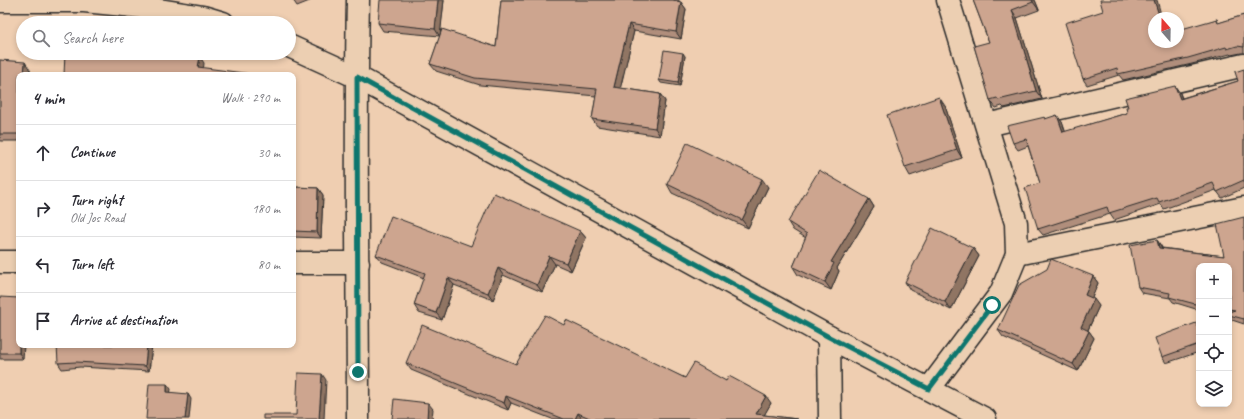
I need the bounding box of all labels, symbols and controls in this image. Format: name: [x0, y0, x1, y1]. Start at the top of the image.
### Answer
north arrow: [1148, 12, 1184, 48]
search box: [16, 16, 296, 60]
icon: search: [30, 27, 52, 49]
text: Search here: [62, 29, 123, 48]
text: 4 min: [32, 88, 65, 109]
text: Walk · 290 m: [221, 90, 280, 106]
icon: ahead: [32, 142, 54, 164]
text: Continue: [70, 143, 115, 162]
text: 30 m: [258, 145, 280, 161]
text: Turn right: [70, 191, 123, 210]
icon: right: [32, 198, 54, 220]
text: 180 m: [252, 201, 280, 217]
text: Old Jos Road: [70, 210, 125, 226]
icon: left: [32, 254, 54, 276]
text: Turn left: [70, 255, 113, 274]
text: 80 m: [258, 257, 280, 273]
map controls: [1196, 263, 1232, 407]
button: +: [1196, 263, 1232, 299]
route start: [983, 296, 1001, 314]
button: −: [1196, 299, 1232, 335]
icon: arrive: [32, 310, 54, 332]
text: Arrive at destination: [70, 311, 177, 330]
button: locate: [1196, 335, 1232, 371]
route end: [349, 363, 367, 381]
button: layers: [1196, 371, 1232, 407]

